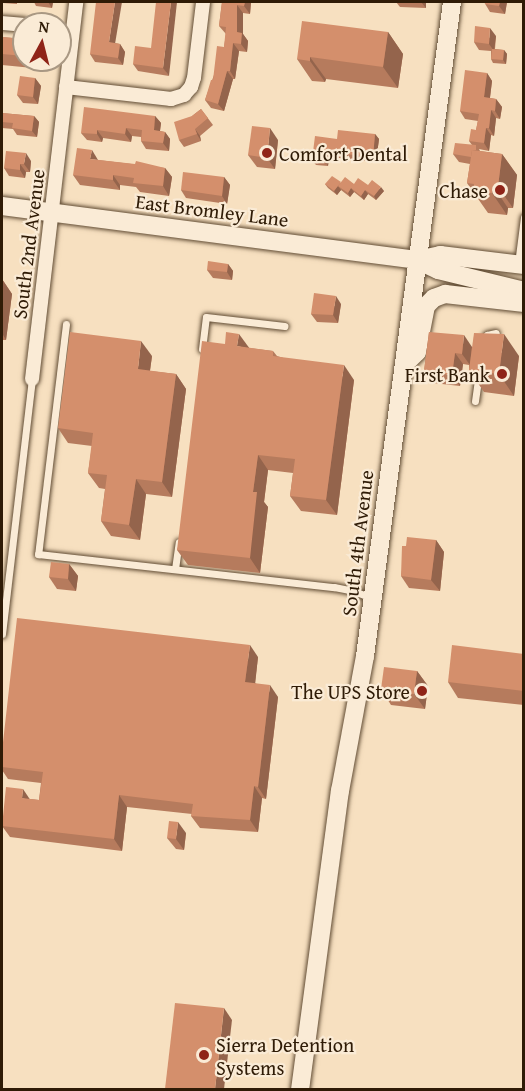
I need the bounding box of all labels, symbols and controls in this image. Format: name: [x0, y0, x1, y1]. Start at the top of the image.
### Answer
north arrow: [12, 12, 72, 72]
text: N: [37, 14, 51, 39]
place label: Comfort Dental: [279, 141, 408, 165]
marker: Comfort Dental: [260, 146, 274, 160]
street label: South 2nd Avenue: [7, 168, 49, 320]
place label: Chase: [439, 178, 488, 202]
marker: Chase: [493, 183, 507, 197]
street label: East Bromley Lane: [134, 189, 290, 231]
place label: First Bank: [405, 362, 490, 386]
marker: First Bank: [495, 367, 509, 381]
street label: South 4th Avenue: [336, 468, 378, 618]
place label: The UPS Store: [291, 679, 410, 703]
marker: The UPS Store: [415, 684, 429, 698]
place label: Sierra Detention Systems: [216, 1032, 354, 1079]
marker: Sierra Detention Systems: [197, 1048, 211, 1062]

